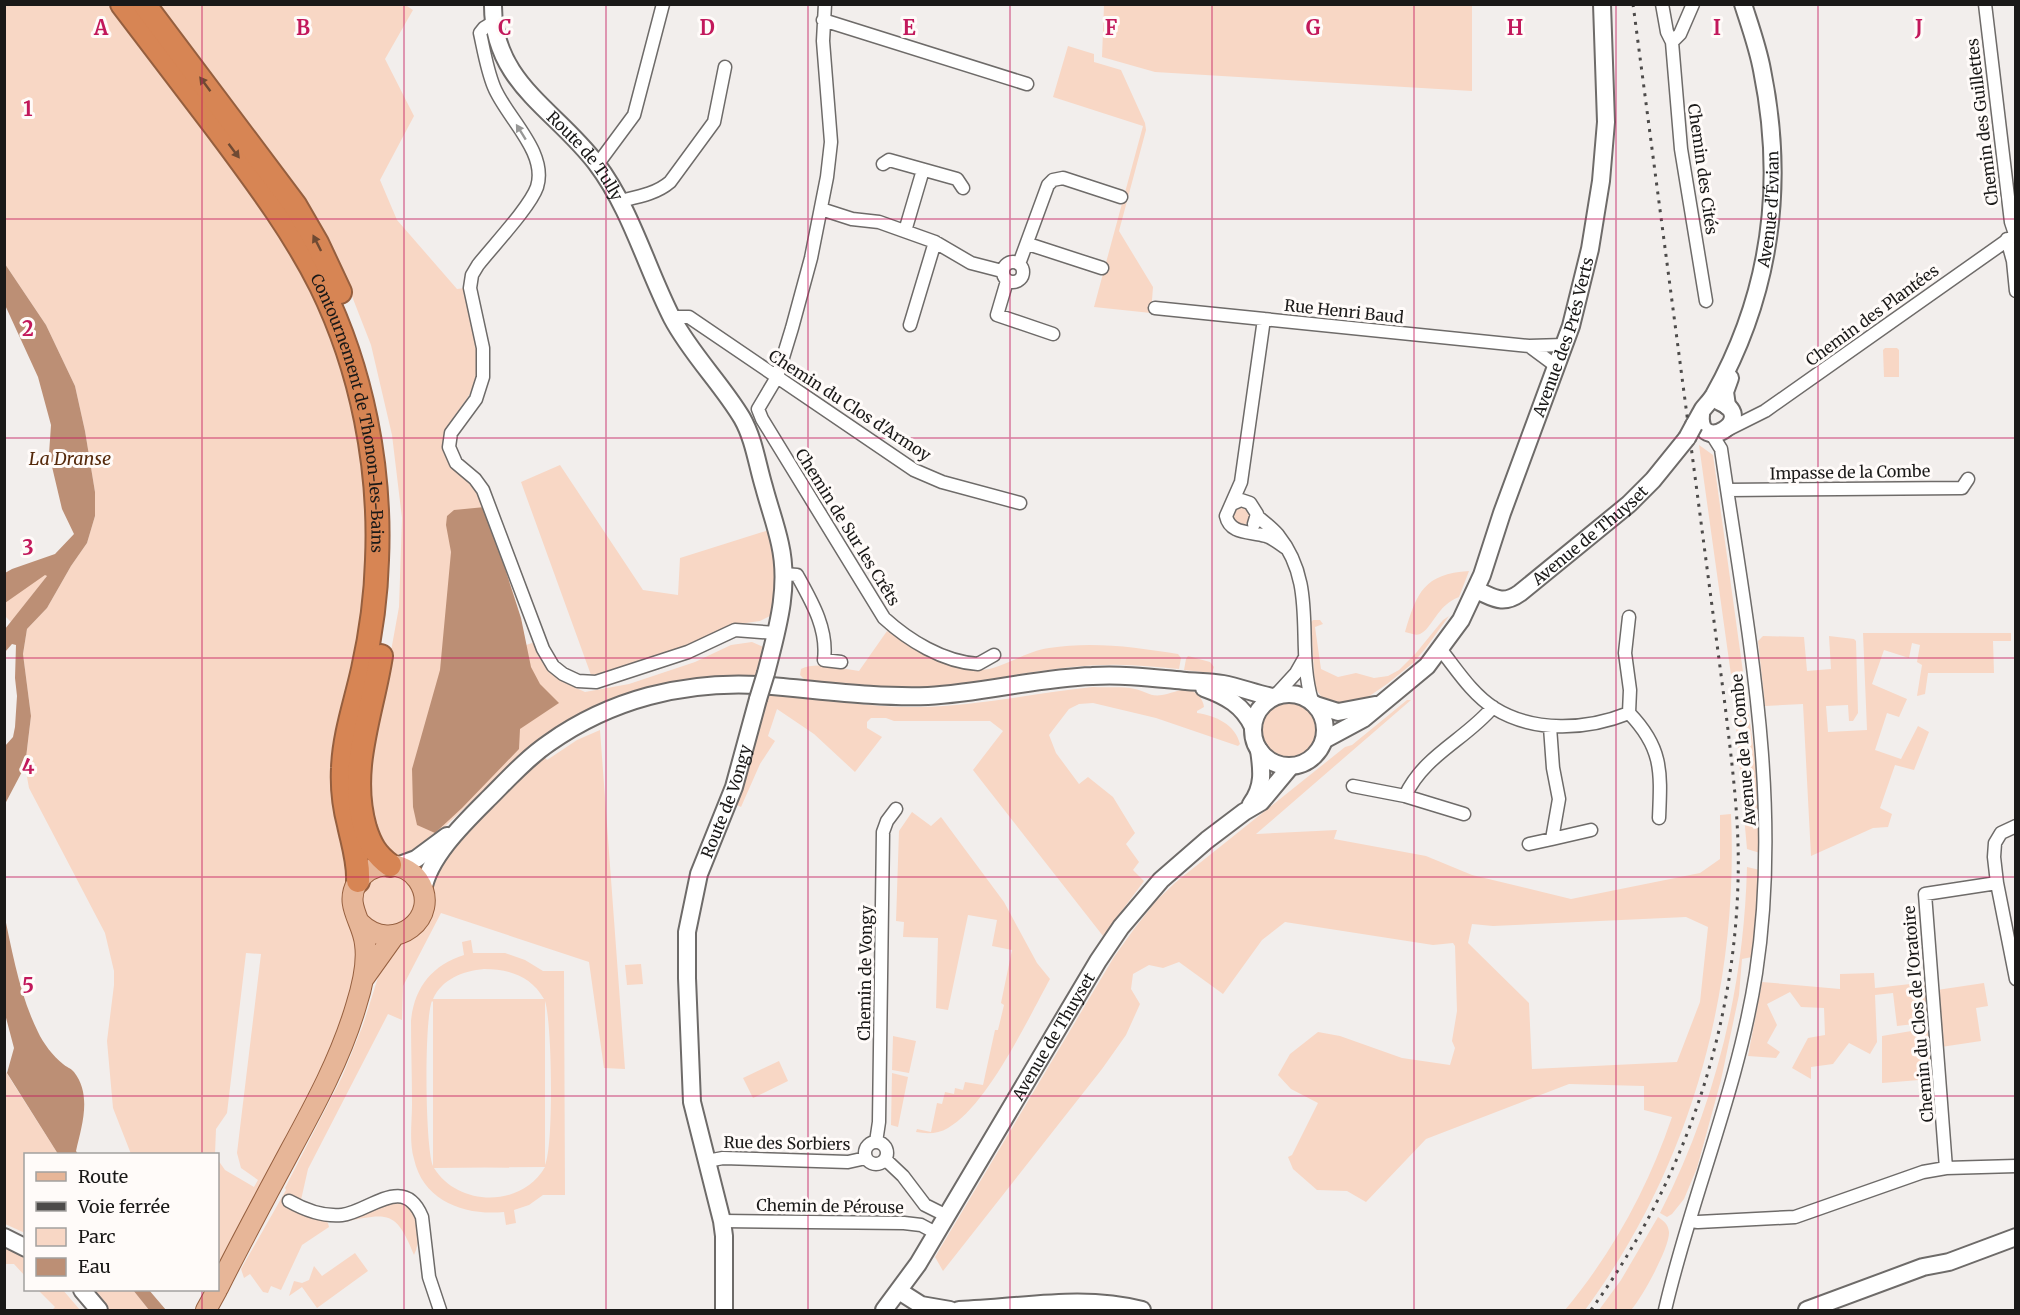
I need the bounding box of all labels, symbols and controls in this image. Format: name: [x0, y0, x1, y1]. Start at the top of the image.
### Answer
text: A: [93, 15, 109, 40]
text: B: [296, 15, 310, 40]
text: C: [498, 15, 512, 40]
text: D: [699, 15, 715, 40]
text: E: [902, 15, 916, 40]
text: F: [1105, 15, 1118, 40]
text: G: [1306, 15, 1321, 40]
text: H: [1507, 15, 1523, 40]
text: I: [1713, 15, 1721, 40]
text: J: [1914, 15, 1923, 40]
street label: Chemin des Guillettes: [1962, 37, 2002, 207]
one-way arrow: [199, 77, 211, 92]
text: 1: [23, 96, 33, 121]
street label: Chemin des Cités: [1684, 102, 1722, 236]
street label: Route de Tully: [543, 107, 628, 205]
one-way arrow: [516, 124, 527, 140]
one-way arrow: [227, 144, 239, 159]
street label: Avenue d'Évian: [1753, 150, 1783, 270]
one-way arrow: [312, 235, 321, 252]
street label: Avenue des Prés Verts: [1528, 255, 1598, 420]
street label: Chemin des Plantées: [1802, 260, 1943, 370]
street label: Contournement de Thonon-les-Bains: [306, 270, 388, 553]
street label: Rue Henri Baud: [1283, 295, 1405, 327]
text: 2: [22, 316, 34, 341]
street label: Chemin du Clos d'Armoy: [765, 345, 935, 465]
street label: Chemin de Sur les Crêts: [791, 445, 905, 609]
water label: La Dranse: [29, 447, 111, 470]
street label: Impasse de la Combe: [1769, 461, 1931, 483]
street label: Avenue de Thuyset: [1527, 481, 1652, 590]
text: 3: [22, 535, 34, 560]
street label: Avenue de la Combe: [1726, 673, 1760, 828]
street label: Route de Vongy: [697, 742, 755, 861]
text: 4: [22, 754, 35, 779]
street label: Chemin de Vongy: [854, 904, 876, 1041]
street label: Chemin du Clos de l'Oratoire: [1899, 905, 1937, 1123]
street label: Avenue de Thuyset: [1007, 968, 1099, 1105]
text: 5: [22, 973, 34, 998]
street label: Rue des Sorbiers: [723, 1132, 851, 1154]
legend: [24, 1153, 219, 1291]
text: Route: [78, 1165, 128, 1188]
text: Voie ferrée: [77, 1195, 170, 1218]
street label: Chemin de Pérouse: [756, 1195, 904, 1217]
text: Parc: [78, 1225, 116, 1248]
text: Eau: [78, 1255, 111, 1278]

